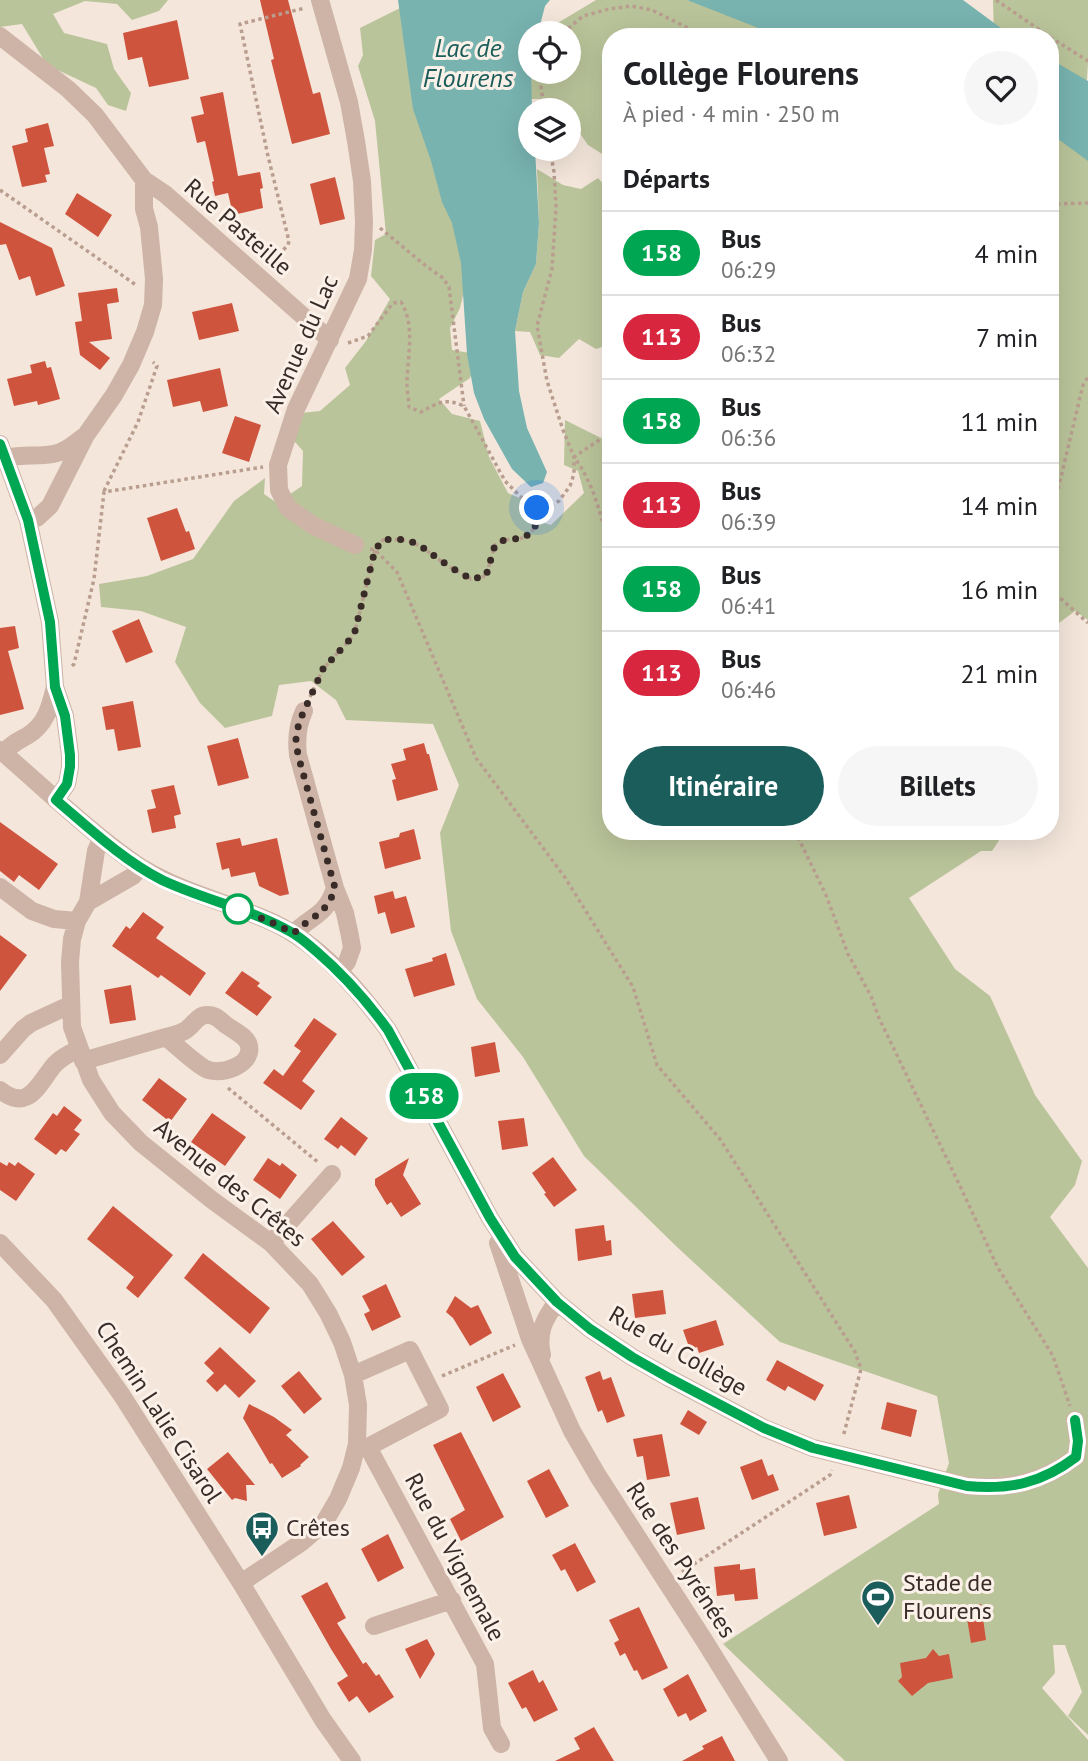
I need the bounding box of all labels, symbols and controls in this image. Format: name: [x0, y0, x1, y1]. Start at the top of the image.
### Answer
map controls: [518, 21, 581, 161]
button: locate: [518, 21, 581, 84]
water label: Lac de Flourens: [423, 31, 514, 94]
text: Collège Flourens: [623, 51, 859, 94]
button: heart: [964, 51, 1038, 125]
button: layers: [518, 98, 581, 161]
text: À pied · 4 min · 250 m: [623, 99, 840, 128]
text: Départs: [623, 162, 710, 195]
street label: Rue Pasteille: [178, 171, 299, 282]
text: Bus: [721, 222, 761, 255]
text: 158: [641, 237, 682, 268]
text: 4 min: [975, 237, 1038, 270]
text: 06:29: [721, 255, 776, 284]
street label: Avenue du Lac: [256, 270, 345, 418]
text: Bus: [721, 306, 761, 339]
text: 113: [641, 321, 682, 352]
text: 7 min: [976, 321, 1038, 354]
text: 06:32: [721, 339, 776, 368]
text: Bus: [721, 390, 761, 423]
text: 158: [641, 405, 682, 436]
text: 11 min: [960, 405, 1038, 438]
text: 06:36: [721, 423, 776, 452]
text: Bus: [721, 474, 761, 507]
text: 113: [641, 489, 682, 520]
text: 14 min: [960, 489, 1038, 522]
your location: [519, 490, 554, 525]
text: 06:39: [721, 507, 776, 536]
text: Bus: [721, 558, 761, 591]
text: 158: [641, 573, 682, 604]
text: 16 min: [960, 573, 1038, 606]
text: 06:41: [721, 591, 776, 620]
text: Bus: [721, 642, 761, 675]
text: 113: [641, 657, 682, 688]
text: 21 min: [960, 657, 1038, 690]
text: 06:46: [721, 675, 776, 704]
button: Itinéraire: [623, 746, 824, 826]
button: Billets: [838, 746, 1038, 826]
unlabelled marker: [223, 894, 253, 924]
line badge: 158: [384, 1073, 464, 1119]
text: 158: [404, 1080, 444, 1111]
street label: Avenue des Crêtes: [148, 1112, 313, 1253]
street label: Rue du Collège: [604, 1298, 753, 1403]
street label: Chemin Lalie Cisarol: [89, 1315, 230, 1508]
street label: Rue du Vignemale: [398, 1467, 513, 1646]
street label: Rue des Pyrénées: [620, 1476, 743, 1643]
bus stop icon: Crêtes: [243, 1509, 281, 1558]
place label: Crêtes: [286, 1512, 350, 1543]
place label: Stade de Flourens: [903, 1567, 992, 1626]
sports icon: Stade de Flourens: [859, 1578, 897, 1627]

